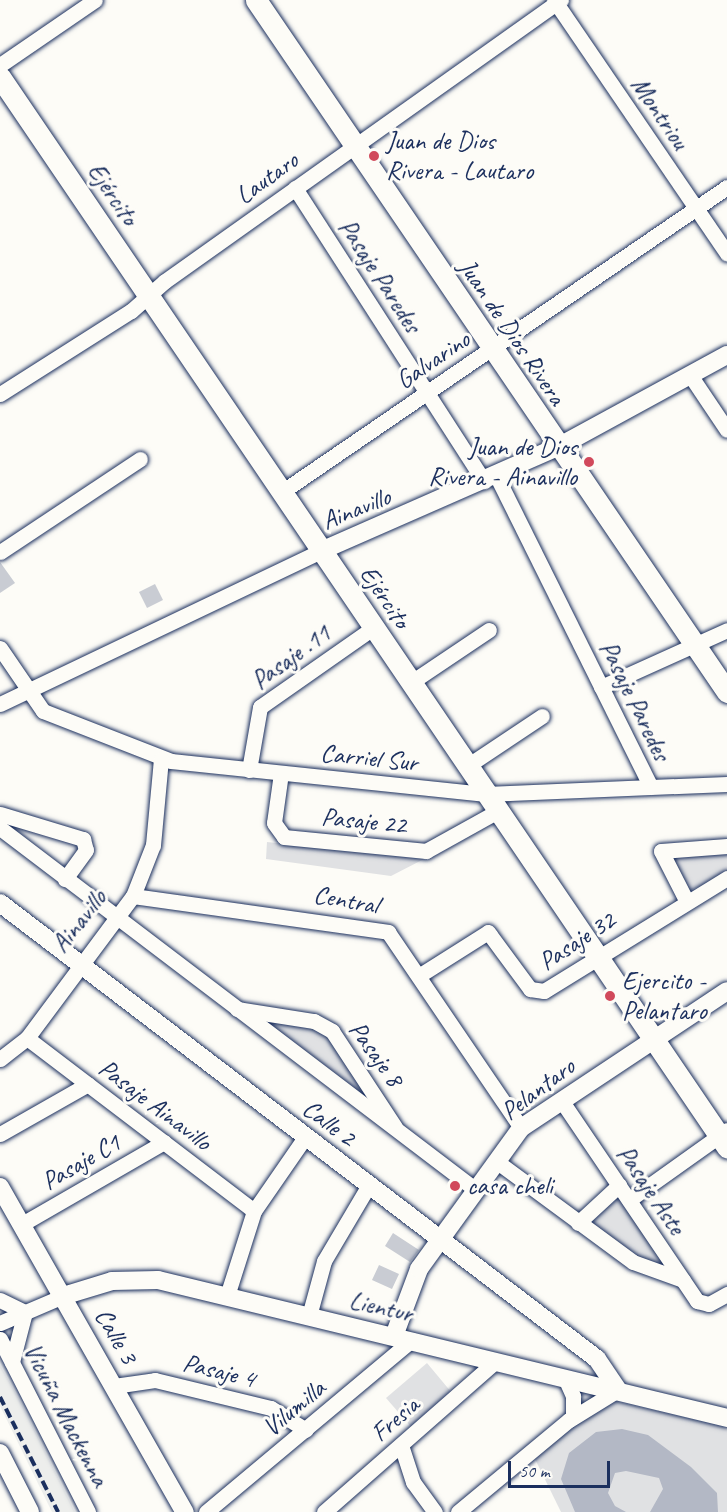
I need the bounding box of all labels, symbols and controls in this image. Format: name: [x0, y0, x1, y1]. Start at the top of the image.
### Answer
street label: Montriou: [624, 71, 696, 155]
place label: Juan de Dios Rivera - Lautaro: [386, 125, 533, 186]
street label: Lautaro: [230, 145, 304, 211]
marker: Juan de Dios Rivera - Lautaro: [367, 149, 381, 163]
street label: Ejército: [81, 157, 145, 231]
street label: Pasaje Paredes: [332, 213, 428, 339]
street label: Juan de Dios Rivera: [451, 252, 573, 412]
street label: Galvarino: [390, 324, 476, 396]
place label: Juan de Dios Rivera - Ainavillo: [428, 431, 577, 492]
marker: Juan de Dios Rivera - Ainavillo: [582, 455, 596, 469]
street label: Ainavillo: [317, 481, 395, 537]
street label: Ejército: [353, 560, 417, 634]
street label: Pasaje .11: [245, 618, 337, 696]
street label: Pasaje Paredes: [593, 636, 677, 766]
street label: Carriel Sur: [319, 737, 419, 779]
street label: Pasaje 22: [320, 801, 408, 841]
street label: Central: [311, 879, 381, 921]
street label: Ainavillo: [45, 883, 113, 959]
street label: Pasaje 32: [533, 905, 621, 977]
place label: Ejercito - Pelantaro: [622, 965, 707, 1026]
marker: Ejercito - Pelantaro: [603, 989, 617, 1003]
street label: Pasaje 8: [342, 1015, 410, 1093]
street label: Pelantaro: [495, 1051, 581, 1127]
street label: Pasaje Ainavillo: [92, 1052, 218, 1158]
street label: Calle 2: [296, 1093, 362, 1153]
street label: Pasaje C1: [36, 1127, 126, 1197]
street label: Pasaje Aste: [610, 1140, 692, 1240]
place label: casa cheli: [467, 1170, 552, 1202]
marker: casa cheli: [448, 1179, 462, 1193]
street label: Lientur: [346, 1285, 416, 1329]
street label: Calle 3: [88, 1303, 144, 1369]
street label: Vicuña Mackenna: [16, 1338, 116, 1492]
street label: Pasaje 4: [180, 1347, 258, 1395]
street label: Vilumilla: [256, 1373, 332, 1443]
street label: Fresia: [364, 1390, 426, 1448]
scale bar: [511, 1449, 613, 1487]
text: 50 m: [519, 1460, 550, 1482]

